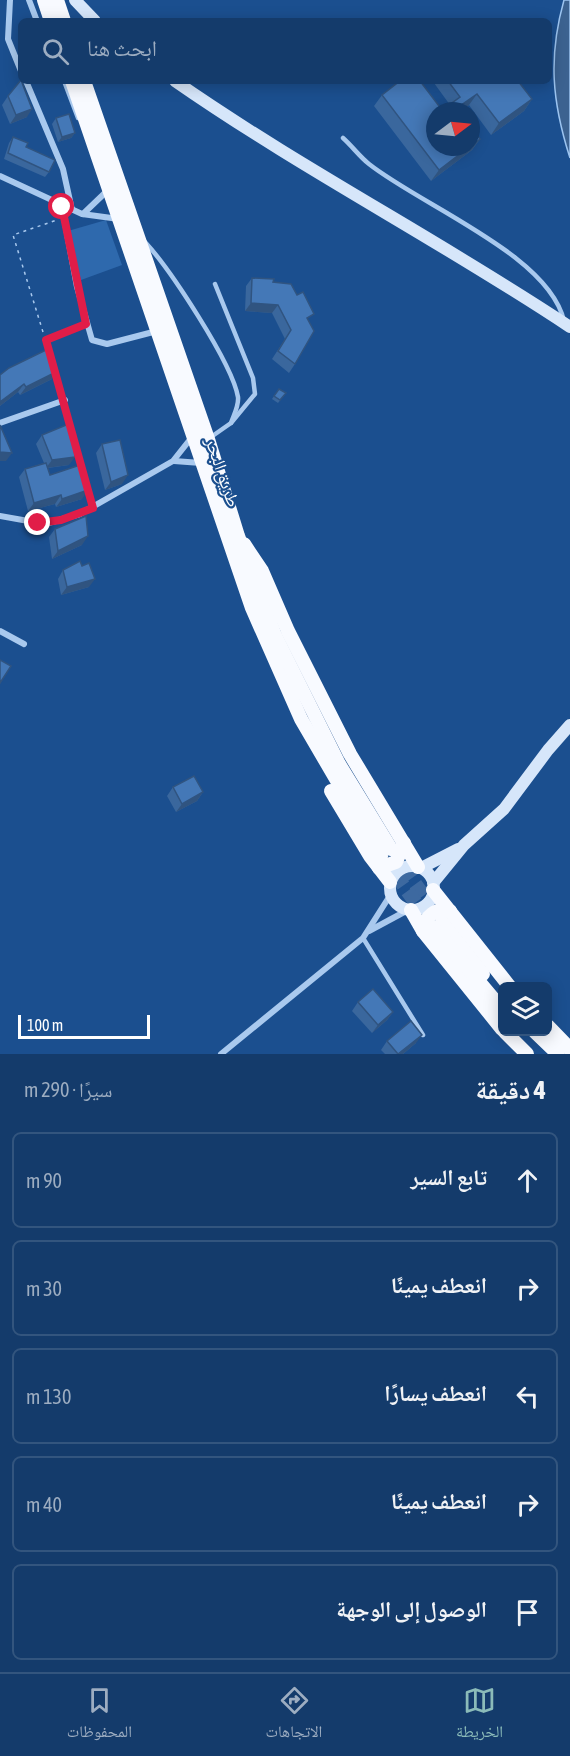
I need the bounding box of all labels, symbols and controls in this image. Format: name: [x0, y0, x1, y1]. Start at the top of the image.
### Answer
search box: [18, 18, 552, 84]
icon: search: [39, 35, 72, 68]
text: ابحث هنا: [87, 35, 157, 61]
north arrow: [426, 102, 480, 156]
route start: [48, 193, 74, 219]
street label: طريق البحر: [200, 434, 245, 510]
route end: [24, 509, 50, 535]
map controls: [498, 982, 552, 1036]
button: layers: [498, 982, 552, 1036]
scale bar: [18, 1012, 150, 1040]
text: 100 m: [27, 1016, 63, 1034]
text: 4 دقيقة: [476, 1075, 546, 1105]
text: سيرًا · 290 m: [24, 1078, 112, 1101]
text: تابع السير: [411, 1164, 487, 1190]
icon: ahead: [511, 1164, 544, 1197]
text: 90 m: [26, 1169, 62, 1192]
text: انعطف يمينًا: [391, 1272, 487, 1298]
icon: right: [511, 1272, 544, 1305]
text: 30 m: [26, 1277, 62, 1300]
text: انعطف يسارًا: [384, 1380, 487, 1406]
icon: left: [511, 1380, 544, 1413]
text: 130 m: [26, 1385, 71, 1408]
text: انعطف يمينًا: [391, 1488, 487, 1514]
icon: right: [511, 1488, 544, 1521]
text: 40 m: [26, 1493, 62, 1516]
text: الوصول إلى الوجهة: [336, 1596, 487, 1622]
icon: arrive: [511, 1596, 544, 1629]
tab: المحفوظات: [67, 1684, 132, 1747]
tab: الاتجاهات: [266, 1684, 322, 1747]
tab: الخريطة: [456, 1684, 503, 1747]

